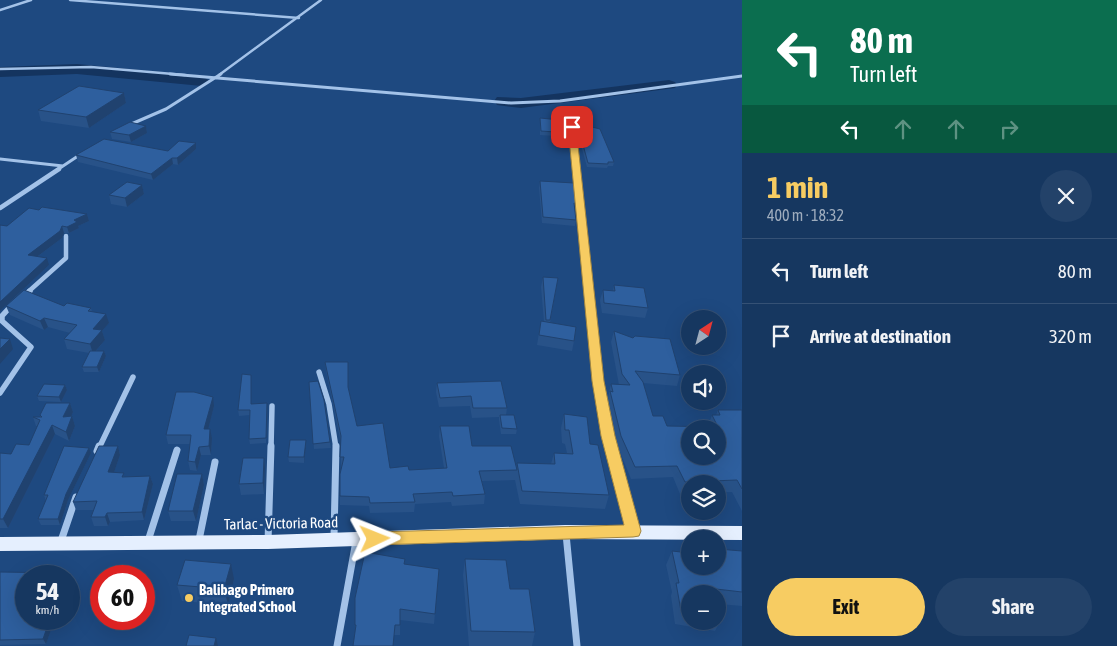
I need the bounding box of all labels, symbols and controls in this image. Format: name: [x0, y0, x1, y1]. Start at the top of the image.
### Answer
icon: left: [767, 20, 832, 85]
text: 80 m: [850, 20, 913, 60]
text: Turn left: [850, 61, 917, 87]
pin: [551, 106, 593, 148]
icon: arrive: [558, 113, 586, 141]
icon: left: [836, 115, 864, 143]
icon: ahead: [889, 115, 917, 143]
icon: ahead: [942, 115, 970, 143]
icon: right: [995, 115, 1023, 143]
text: 1 min: [767, 170, 828, 204]
button: close: [1040, 170, 1092, 222]
text: 400 m · 18:32: [767, 206, 844, 224]
icon: left: [767, 257, 795, 285]
text: Turn left: [810, 260, 868, 282]
text: 80 m: [1058, 260, 1092, 282]
north arrow: [681, 310, 726, 355]
map controls: [681, 310, 726, 630]
icon: arrive: [767, 322, 795, 350]
text: Arrive at destination: [810, 325, 951, 347]
text: 320 m: [1049, 325, 1092, 347]
button: sound: [681, 365, 726, 410]
button: search: [681, 420, 726, 465]
button: layers: [681, 475, 726, 520]
position arrow: [348, 512, 400, 564]
street label: Tarlac - Victoria Road: [224, 514, 338, 532]
button: +: [681, 530, 726, 575]
speed limit sign: 60: [90, 565, 155, 630]
text: 54: [36, 577, 59, 605]
button: Exit: [767, 578, 925, 636]
button: Share: [935, 578, 1092, 636]
place label: Balibago Primero Integrated School: [199, 581, 297, 615]
button: −: [681, 585, 726, 630]
marker: Balibago Primero Integrated School: [183, 592, 195, 604]
text: km/h: [36, 603, 59, 617]

